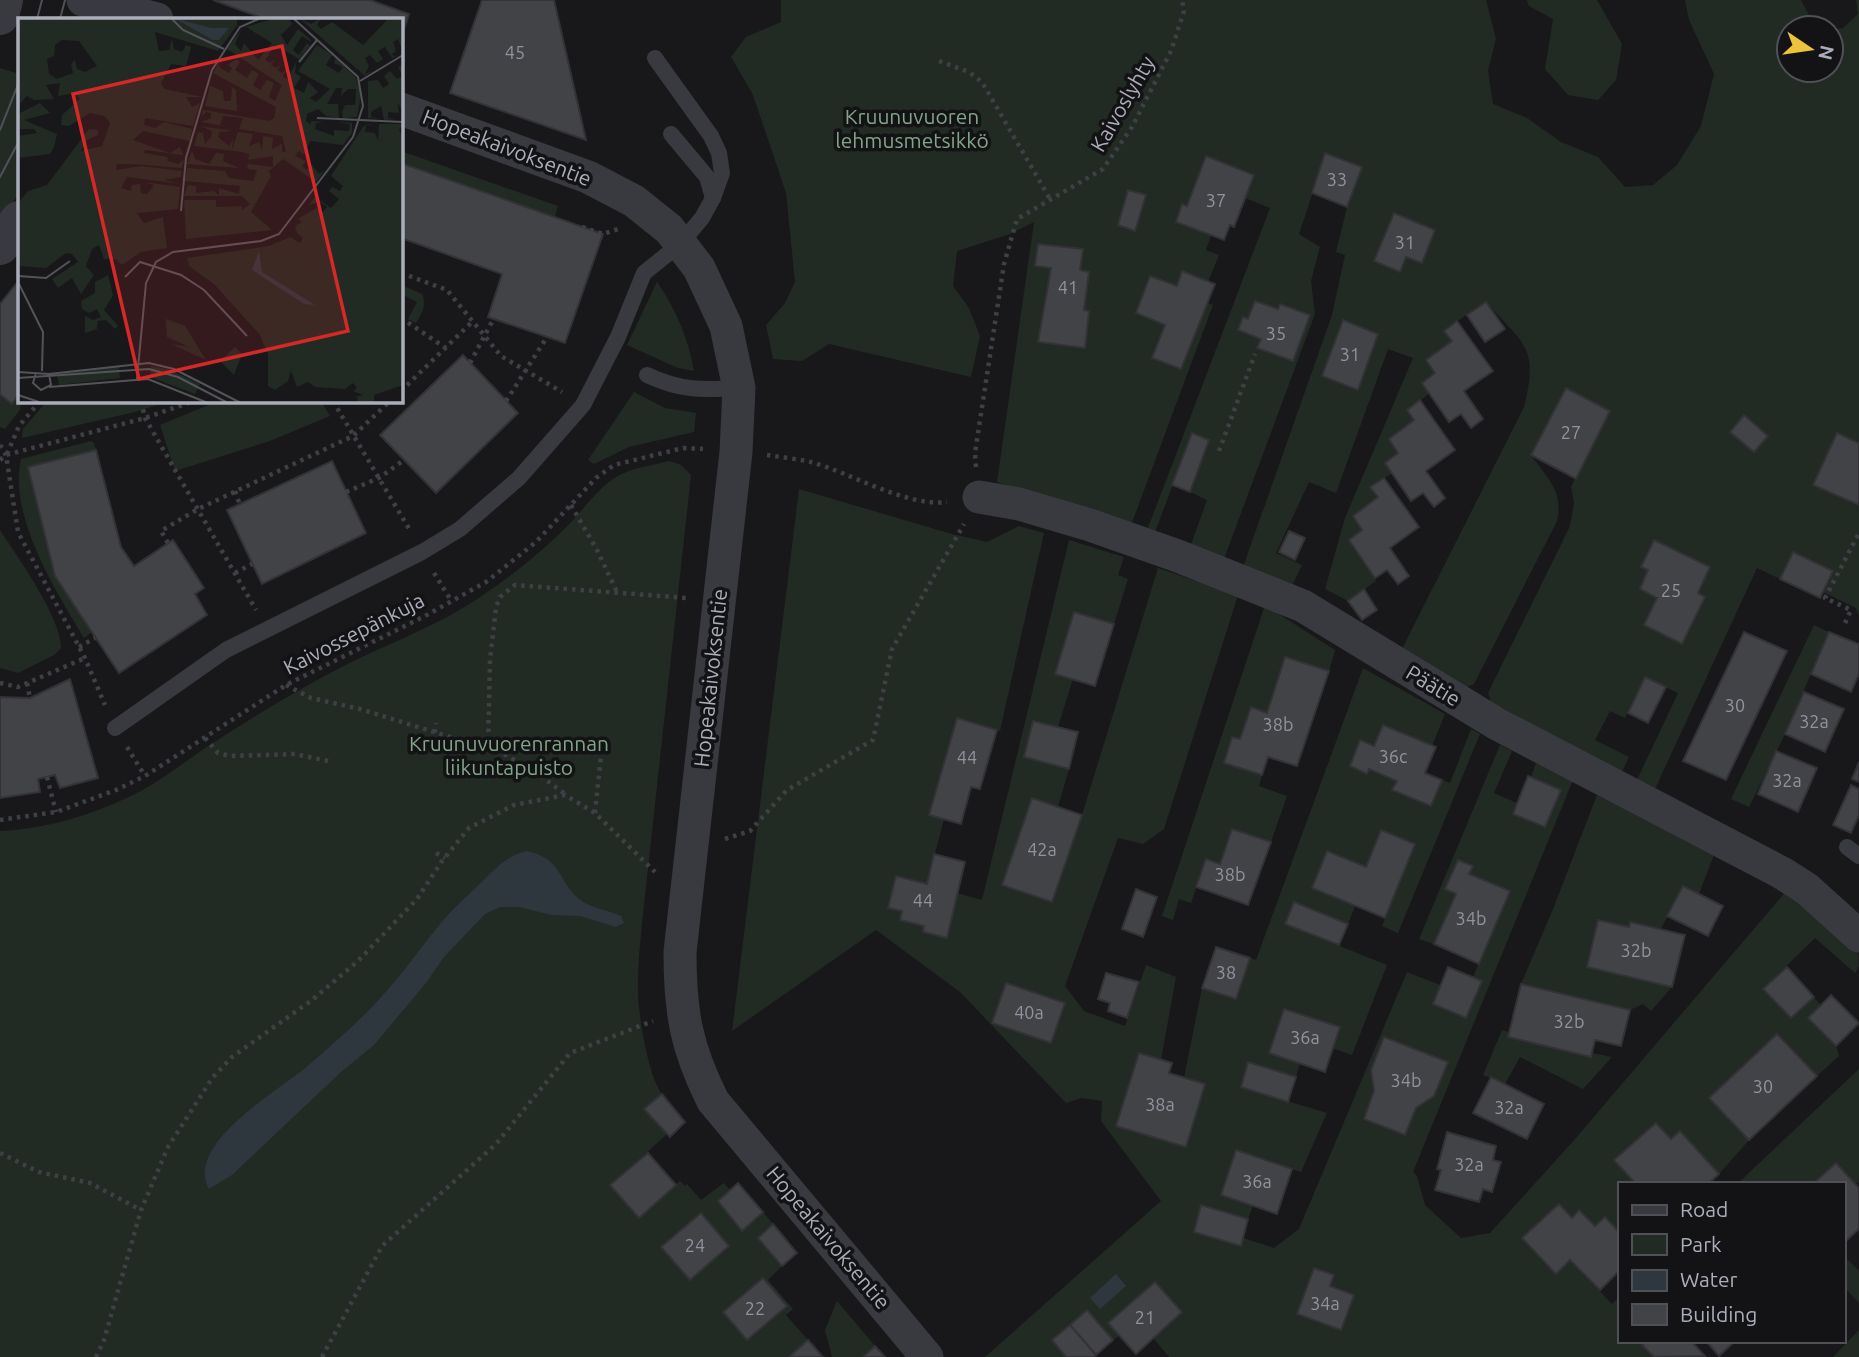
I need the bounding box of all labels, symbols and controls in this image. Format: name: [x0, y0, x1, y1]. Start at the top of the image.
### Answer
north arrow: [1775, 14, 1845, 84]
inset map: [18, 18, 402, 402]
house number: 45: [505, 42, 525, 62]
text: N: [1814, 43, 1839, 62]
street label: Kaivoslyhty: [1085, 52, 1159, 155]
street label: Hopeakaivoksentie: [420, 104, 595, 190]
park label: Kruunuvuoren lehmusmetsikkö: [835, 104, 989, 152]
house number: 33: [1327, 169, 1347, 189]
house number: 37: [1206, 190, 1226, 210]
house number: 31: [1395, 232, 1415, 252]
house number: 41: [1058, 277, 1078, 297]
house number: 35: [1266, 323, 1286, 343]
house number: 31: [1340, 344, 1360, 364]
house number: 27: [1561, 422, 1581, 442]
house number: 25: [1661, 580, 1681, 600]
street label: Kaivossepänkuja: [279, 587, 428, 679]
street label: Hopeakaivoksentie: [689, 588, 731, 768]
street label: Päätie: [1402, 660, 1465, 711]
house number: 30: [1725, 695, 1745, 715]
house number: 32a: [1799, 711, 1829, 731]
house number: 38b: [1263, 714, 1293, 734]
park label: Kruunuvuorenrannan liikuntapuisto: [409, 731, 609, 779]
house number: 36c: [1379, 746, 1407, 766]
house number: 44: [957, 747, 977, 767]
house number: 32a: [1772, 770, 1802, 790]
house number: 42a: [1027, 839, 1057, 859]
house number: 38b: [1215, 864, 1245, 884]
house number: 44: [913, 890, 933, 910]
house number: 34b: [1456, 908, 1486, 928]
house number: 32b: [1621, 940, 1651, 960]
house number: 38: [1216, 962, 1236, 982]
house number: 40a: [1014, 1002, 1044, 1022]
house number: 32b: [1554, 1011, 1584, 1031]
house number: 36a: [1290, 1027, 1320, 1047]
house number: 34b: [1391, 1070, 1421, 1090]
house number: 30: [1753, 1076, 1773, 1096]
house number: 38a: [1145, 1094, 1175, 1114]
house number: 32a: [1494, 1097, 1524, 1117]
house number: 32a: [1454, 1154, 1484, 1174]
street label: Hopeakaivoksentie: [762, 1161, 895, 1314]
house number: 36a: [1242, 1171, 1272, 1191]
legend: [1618, 1182, 1845, 1343]
text: Road: [1680, 1197, 1728, 1221]
text: Park: [1680, 1232, 1722, 1256]
house number: 24: [685, 1235, 705, 1255]
text: Water: [1680, 1267, 1738, 1291]
house number: 34a: [1310, 1293, 1340, 1313]
house number: 22: [745, 1298, 765, 1318]
text: Building: [1680, 1302, 1757, 1326]
house number: 21: [1135, 1307, 1155, 1327]

